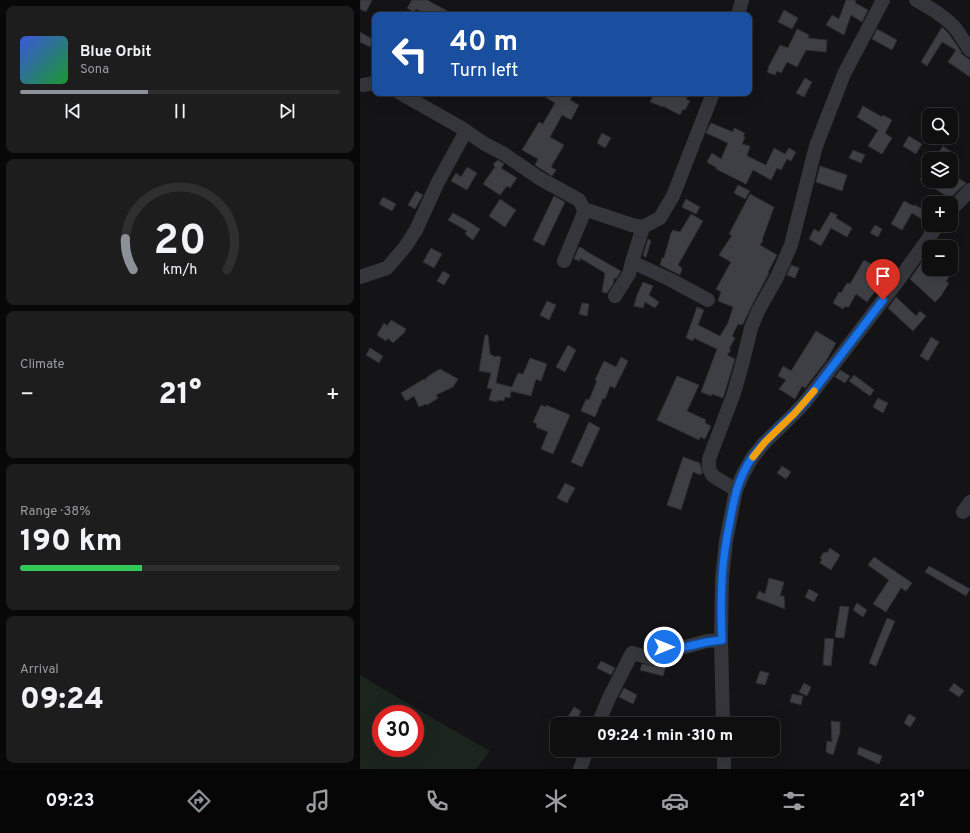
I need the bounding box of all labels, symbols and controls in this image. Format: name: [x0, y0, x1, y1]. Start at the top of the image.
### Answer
text: 40 m: [450, 25, 518, 61]
icon: left: [384, 28, 436, 80]
text: Blue Orbit: [80, 43, 151, 62]
text: Turn left: [450, 60, 518, 83]
text: Sona: [80, 62, 109, 78]
icon: previous: [62, 100, 84, 122]
icon: pause: [169, 100, 191, 122]
icon: next: [276, 100, 298, 122]
map controls: [922, 108, 958, 276]
button: search: [922, 108, 958, 144]
button: layers: [922, 152, 958, 188]
button: +: [922, 196, 958, 232]
text: 20: [154, 216, 206, 269]
button: −: [922, 240, 958, 276]
pin: [866, 259, 900, 300]
text: km/h: [163, 260, 197, 278]
icon: arrive: [872, 265, 894, 287]
text: Climate: [20, 357, 65, 373]
text: 21°: [158, 377, 202, 414]
text: −: [20, 382, 34, 409]
text: +: [326, 382, 340, 409]
text: Range · 38%: [20, 504, 90, 520]
text: 190 km: [20, 524, 122, 561]
position arrow: [643, 626, 685, 668]
text: Arrival: [20, 662, 59, 678]
text: 09:24: [20, 682, 104, 719]
speed limit sign: 30: [372, 705, 424, 757]
text: 09:24 · 1 min · 310 m: [597, 727, 733, 746]
icon: directions: [185, 787, 213, 815]
icon: music: [304, 787, 332, 815]
icon: phone: [423, 787, 451, 815]
icon: climate: [542, 787, 570, 815]
icon: car: [661, 787, 689, 815]
icon: filters: [780, 787, 808, 815]
text: 09:23: [45, 790, 95, 813]
text: 21°: [899, 790, 924, 813]

